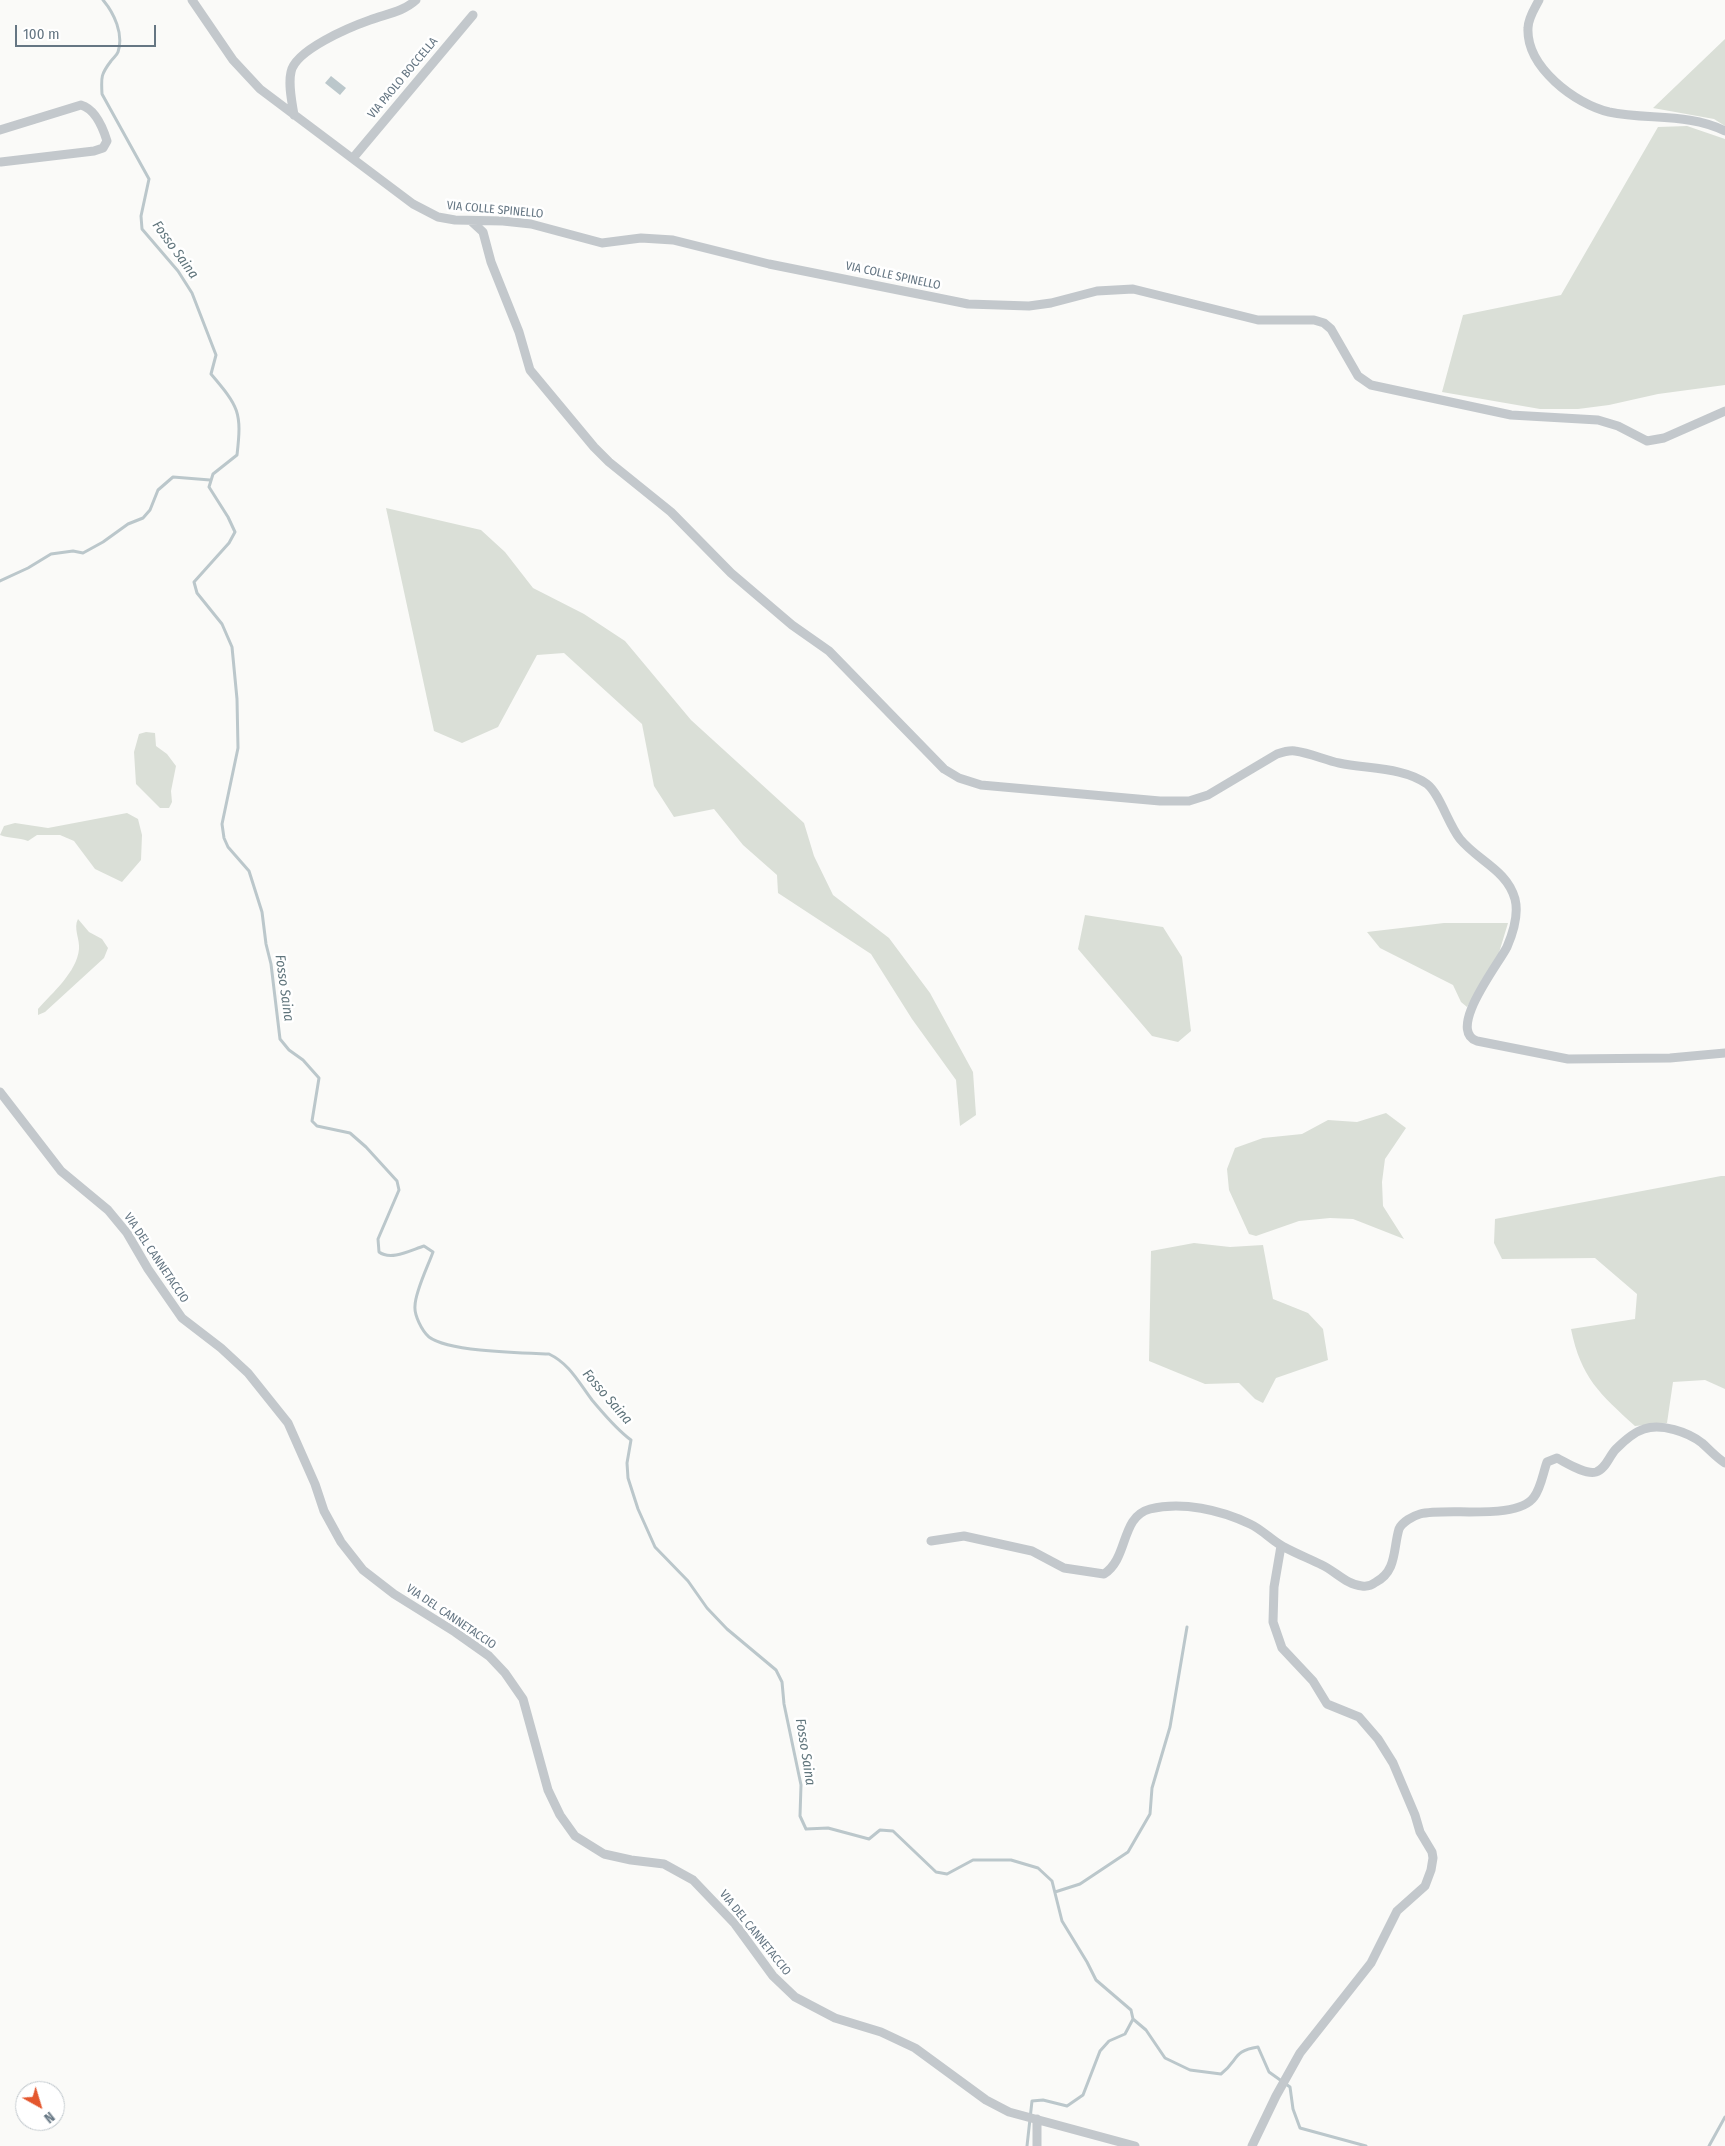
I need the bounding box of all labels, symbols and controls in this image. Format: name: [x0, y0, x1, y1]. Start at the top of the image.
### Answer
scale bar: [18, 15, 159, 47]
text: 100 m: [23, 25, 60, 43]
street label: VIA PAOLO BOCCELLA: [365, 35, 441, 121]
street label: VIA COLLE SPINELLO: [446, 199, 544, 221]
water label: Fosso Saina: [148, 218, 202, 282]
street label: VIA COLLE SPINELLO: [844, 259, 942, 293]
water label: Fosso Saina: [271, 953, 297, 1023]
street label: VIA DEL CANNETACCIO: [121, 1210, 191, 1306]
water label: Fosso Saina: [579, 1366, 635, 1428]
street label: VIA DEL CANNETACCIO: [403, 1582, 499, 1652]
water label: Fosso Saina: [791, 1717, 819, 1787]
street label: VIA DEL CANNETACCIO: [716, 1887, 794, 1979]
north arrow: [15, 2081, 65, 2131]
text: N: [41, 2108, 58, 2127]

